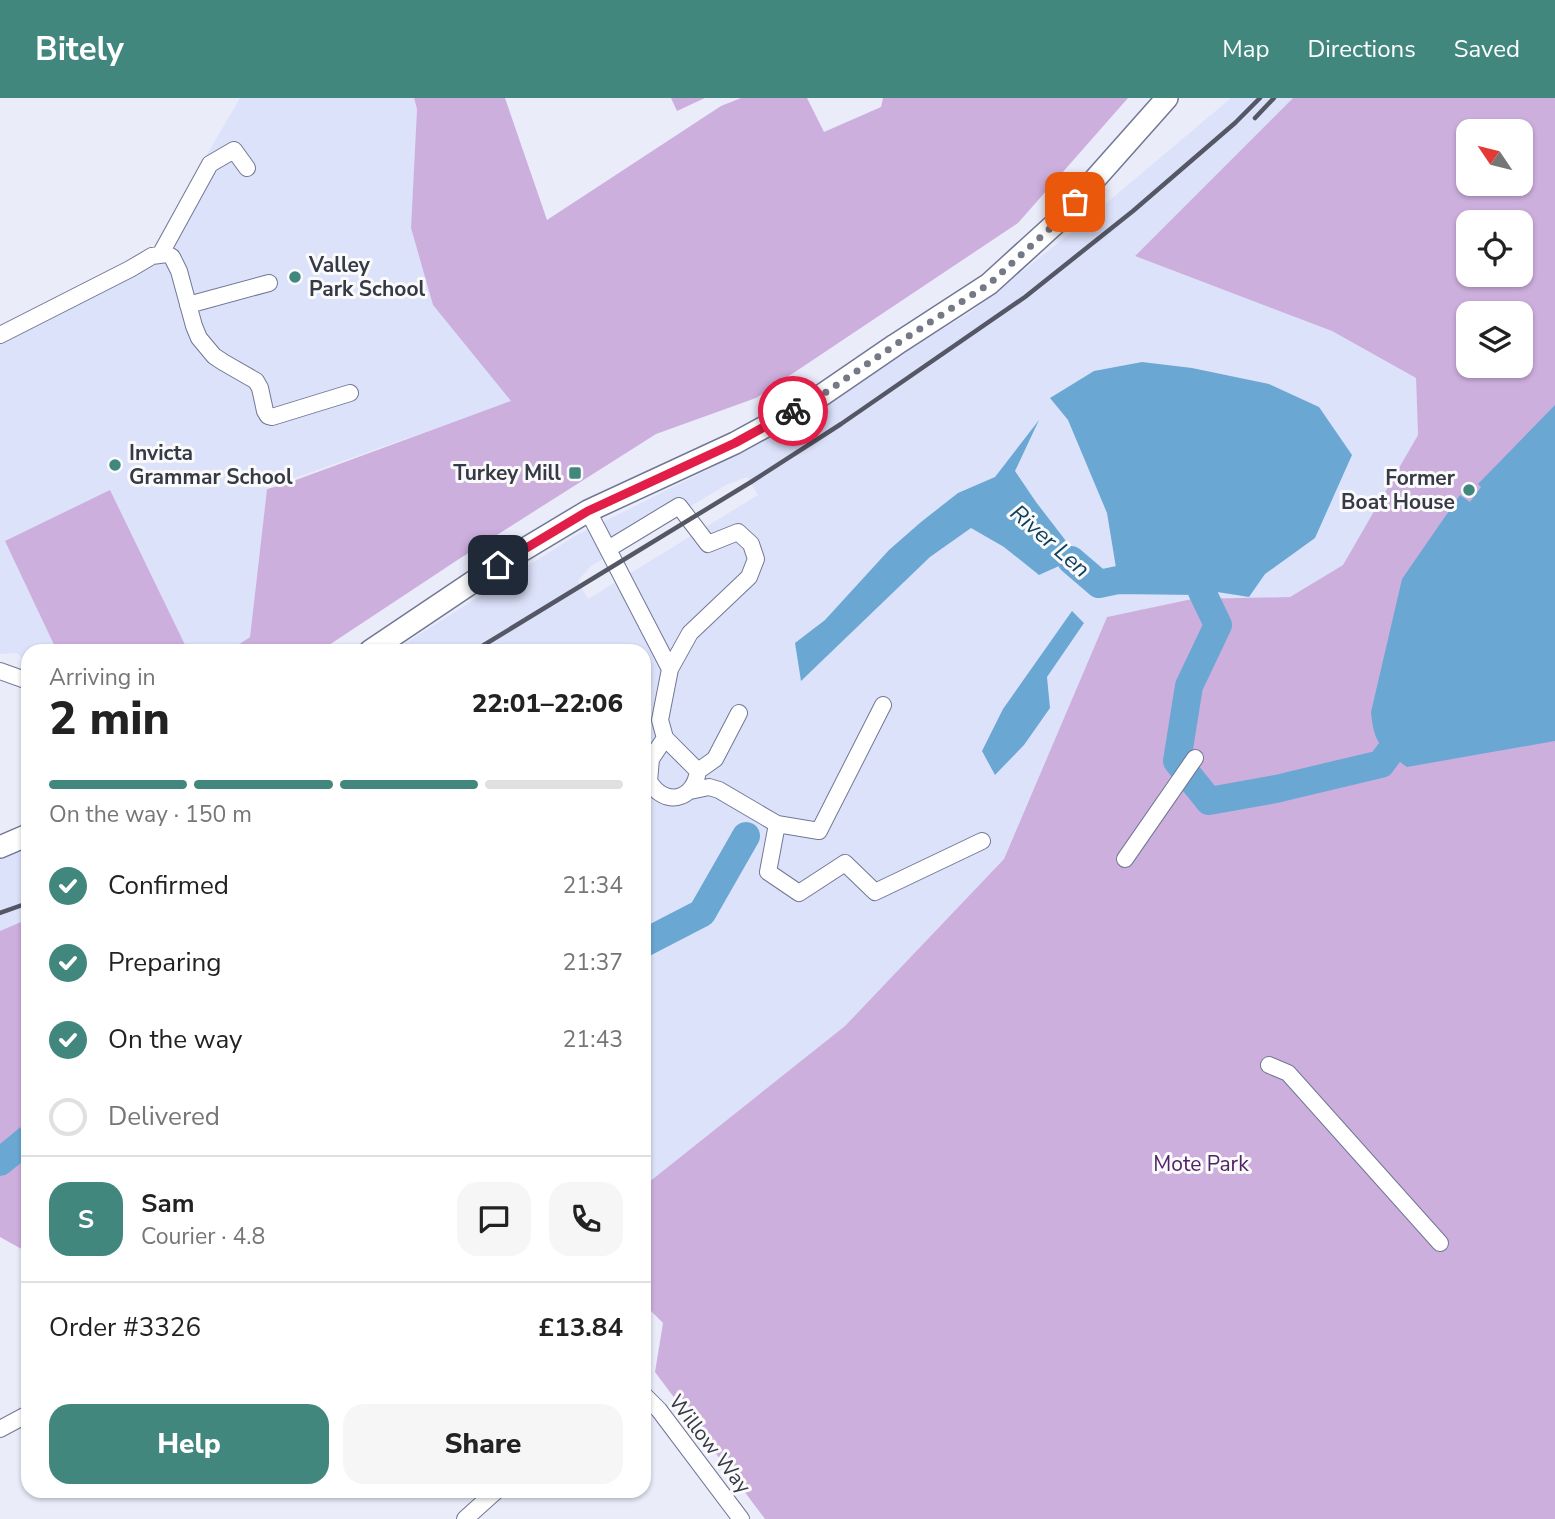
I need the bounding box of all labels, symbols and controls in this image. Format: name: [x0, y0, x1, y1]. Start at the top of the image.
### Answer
text: Bitely: [35, 27, 124, 72]
text: Map: [1222, 33, 1269, 65]
text: Directions: [1307, 33, 1416, 65]
text: Saved: [1454, 33, 1520, 65]
north arrow: [1456, 119, 1533, 196]
map controls: [1456, 119, 1533, 378]
pin: [1045, 172, 1105, 232]
icon: bag: [1056, 183, 1094, 221]
button: locate: [1456, 210, 1533, 287]
place label: Valley Park School: [308, 251, 425, 303]
marker: Valley Park School: [287, 269, 303, 285]
button: layers: [1456, 301, 1533, 378]
courier: [758, 376, 828, 446]
icon: bike: [774, 392, 812, 430]
place label: Invicta Grammar School: [129, 439, 293, 491]
marker: Invicta Grammar School: [107, 457, 123, 473]
place label: Turkey Mill: [453, 459, 561, 487]
place label: Former Boat House: [1341, 464, 1456, 516]
marker: Turkey Mill: [567, 465, 583, 481]
marker: Former Boat House: [1461, 482, 1477, 498]
water label: River Len: [1003, 498, 1097, 584]
pin: [468, 535, 528, 595]
icon: home: [479, 546, 517, 584]
text: Arriving in: [49, 662, 156, 693]
text: 22:01–22:06: [472, 686, 623, 721]
text: 2 min: [49, 687, 170, 750]
text: On the way · 150 m: [49, 799, 252, 830]
icon: check: [49, 867, 87, 905]
text: Confirmed: [108, 868, 229, 903]
text: 21:34: [563, 870, 623, 901]
icon: check: [49, 944, 87, 982]
text: Preparing: [108, 945, 221, 980]
text: 21:37: [563, 947, 623, 978]
icon: check: [49, 1021, 87, 1059]
text: On the way: [108, 1022, 242, 1057]
text: 21:43: [563, 1024, 623, 1055]
text: Delivered: [108, 1099, 220, 1134]
park label: Mote Park: [1153, 1150, 1249, 1178]
button: chat: [457, 1182, 531, 1256]
button: phone: [549, 1182, 623, 1256]
text: Sam: [141, 1186, 194, 1221]
text: S: [78, 1202, 94, 1237]
text: Courier · 4.8: [141, 1221, 265, 1252]
text: Order #3326: [49, 1310, 201, 1345]
text: £13.84: [539, 1310, 623, 1345]
street label: Willow Way: [662, 1389, 758, 1500]
button: Help: [49, 1404, 329, 1484]
button: Share: [343, 1404, 623, 1484]

